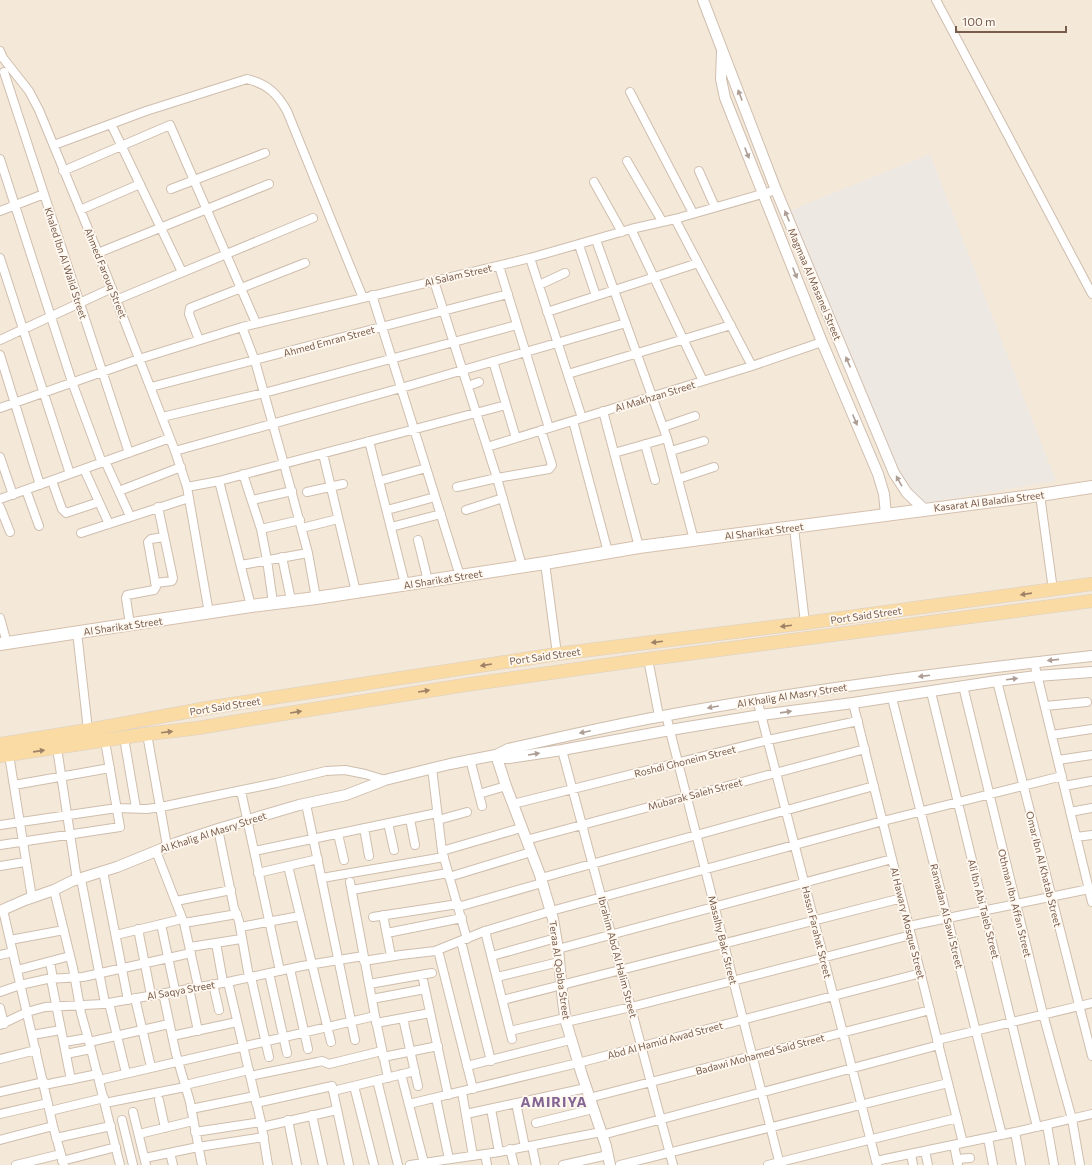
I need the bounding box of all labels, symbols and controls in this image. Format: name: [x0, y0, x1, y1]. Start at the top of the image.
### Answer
scale bar: [956, 8, 1066, 34]
text: 100 m: [962, 14, 996, 28]
one-way arrow: [737, 88, 743, 100]
one-way arrow: [744, 147, 750, 158]
street label: Khaled Ibn Al Walid Street: [42, 206, 90, 320]
one-way arrow: [784, 210, 790, 221]
street label: Ahmed Farouq Street: [82, 226, 130, 320]
street label: Magmaa Al Masanei Street: [786, 226, 844, 342]
street label: Al Salam Street: [423, 261, 493, 289]
one-way arrow: [792, 268, 798, 279]
street label: Ahmed Emran Street: [282, 323, 376, 359]
one-way arrow: [844, 355, 850, 367]
street label: Al Makhzan Street: [613, 378, 697, 414]
one-way arrow: [852, 414, 858, 426]
one-way arrow: [895, 475, 902, 487]
street label: Kasarat Al Baladia Street: [933, 488, 1045, 514]
street label: Al Sharikat Street: [724, 520, 804, 542]
street label: Al Sharikat Street: [403, 567, 483, 591]
one-way arrow: [1020, 591, 1032, 597]
street label: Port Said Street: [830, 604, 902, 626]
street label: Al Sharikat Street: [83, 615, 163, 637]
one-way arrow: [780, 623, 792, 629]
one-way arrow: [651, 638, 663, 645]
street label: Port Said Street: [509, 645, 581, 667]
one-way arrow: [1047, 657, 1059, 663]
one-way arrow: [480, 662, 493, 668]
one-way arrow: [918, 673, 930, 679]
one-way arrow: [1006, 676, 1018, 682]
street label: Al Khalig Al Masry Street: [736, 680, 848, 710]
one-way arrow: [418, 688, 430, 694]
street label: Port Said Street: [189, 694, 261, 718]
one-way arrow: [706, 704, 719, 710]
one-way arrow: [289, 709, 302, 715]
one-way arrow: [780, 709, 793, 715]
one-way arrow: [161, 729, 173, 735]
one-way arrow: [579, 730, 591, 736]
street label: Roshdi Ghoneim Street: [633, 743, 737, 779]
one-way arrow: [33, 748, 45, 754]
one-way arrow: [528, 751, 540, 757]
street label: Mubarak Saleh Street: [646, 776, 744, 812]
street label: Al Khalig Al Masry Street: [158, 809, 268, 855]
street label: Omar Ibn Al Khatab Street: [1024, 810, 1064, 928]
street label: Othman Ibn Affan Street: [996, 848, 1034, 958]
street label: Ali Ibn Abi Taleb Street: [966, 858, 1002, 960]
street label: Ramadan Al Sawi Street: [928, 862, 966, 970]
street label: Al Hawary Mosque Street: [888, 866, 928, 980]
street label: Hassn Farahat Street: [800, 885, 834, 979]
street label: Masalhy Bakr Street: [706, 894, 740, 986]
street label: Ibrahim Abd Al Halim Street: [596, 895, 640, 1019]
street label: Teraa Al Qobba Street: [547, 920, 573, 1020]
street label: Al Saqya Street: [146, 978, 216, 1002]
street label: Abd Al Hamid Awad Street: [606, 1019, 724, 1061]
street label: Badawi Mohamed Said Street: [694, 1031, 826, 1077]
district label: AMIRIYA: [520, 1093, 588, 1110]

